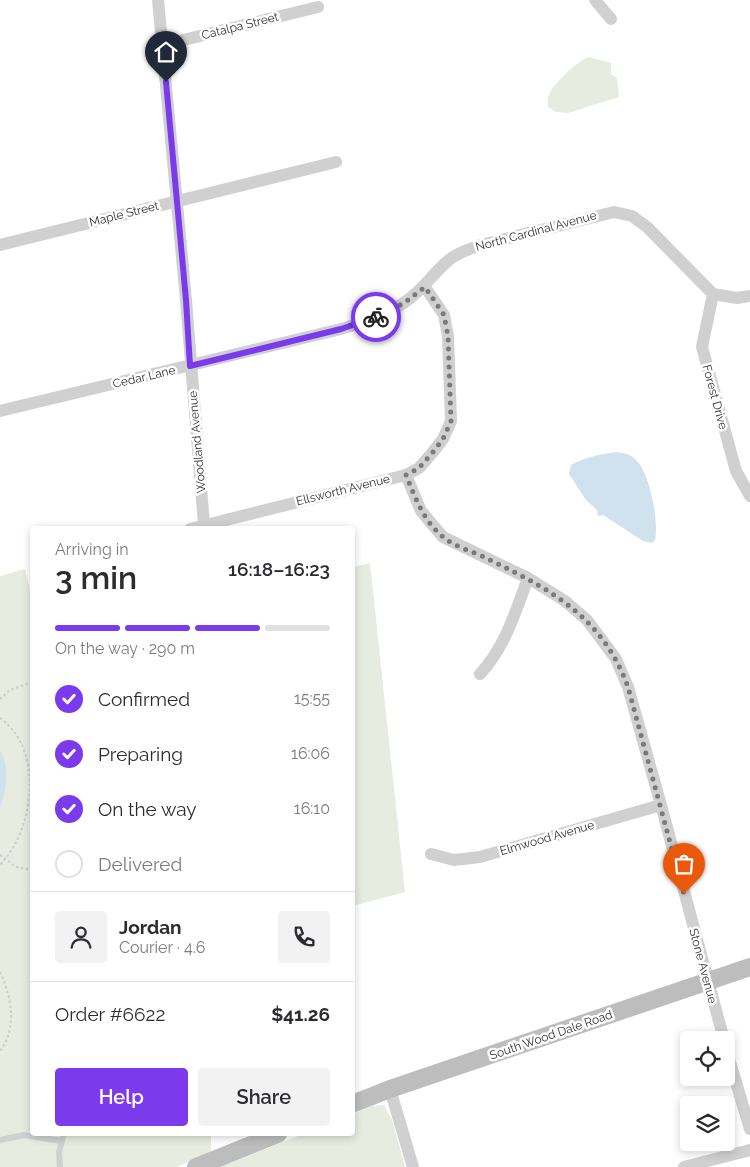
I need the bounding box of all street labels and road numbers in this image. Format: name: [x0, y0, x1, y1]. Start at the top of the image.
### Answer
street label: Catalpa Street: [200, 10, 280, 42]
street label: Maple Street: [88, 199, 160, 229]
street label: North Cardinal Avenue: [474, 208, 598, 254]
street label: Cedar Lane: [111, 363, 177, 391]
street label: Forest Drive: [700, 363, 730, 431]
street label: Woodland Avenue: [186, 390, 208, 494]
street label: Ellsworth Avenue: [295, 472, 391, 508]
street label: Elmwood Avenue: [498, 818, 596, 858]
street label: Stone Avenue: [686, 927, 720, 1005]
street label: South Wood Dale Road: [488, 1007, 614, 1063]

